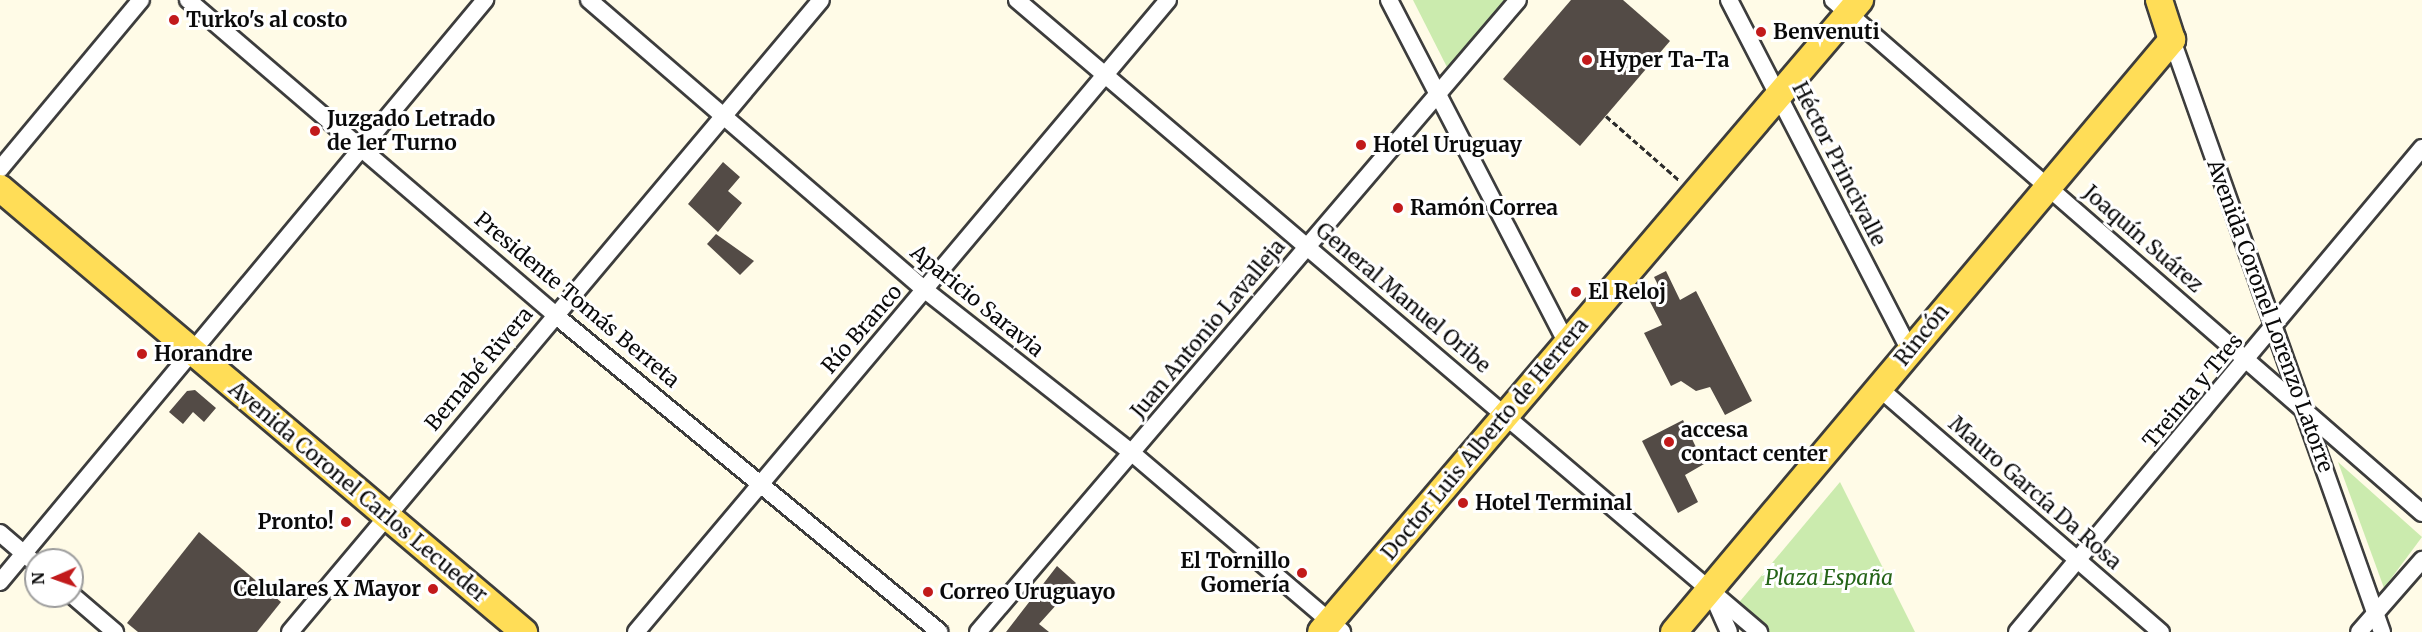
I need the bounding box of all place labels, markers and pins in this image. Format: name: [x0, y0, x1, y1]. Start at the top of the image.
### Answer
place label: Turko's al costo: [186, 7, 347, 33]
marker: Turko's al costo: [167, 13, 181, 27]
place label: Benvenuti: [1773, 19, 1880, 45]
marker: Benvenuti: [1754, 25, 1768, 39]
place label: Hyper Ta-Ta: [1599, 47, 1729, 73]
marker: Hyper Ta-Ta: [1580, 53, 1594, 67]
place label: Juzgado Letrado de 1er Turno: [327, 106, 495, 156]
marker: Juzgado Letrado de 1er Turno: [308, 124, 322, 138]
place label: Hotel Uruguay: [1373, 132, 1522, 158]
marker: Hotel Uruguay: [1354, 138, 1368, 152]
place label: Ramón Correa: [1410, 195, 1558, 221]
marker: Ramón Correa: [1391, 201, 1405, 215]
place label: El Reloj: [1588, 279, 1666, 305]
marker: El Reloj: [1569, 285, 1583, 299]
place label: Horandre: [154, 341, 253, 367]
marker: Horandre: [135, 347, 149, 361]
place label: accesa contact center: [1681, 417, 1828, 467]
marker: accesa contact center: [1662, 435, 1676, 449]
place label: Hotel Terminal: [1475, 490, 1632, 516]
marker: Hotel Terminal: [1456, 496, 1470, 510]
place label: Pronto!: [257, 509, 334, 535]
marker: Pronto!: [339, 515, 353, 529]
place label: El Tornillo Gomería: [1180, 548, 1290, 598]
marker: El Tornillo Gomería: [1295, 566, 1309, 580]
place label: Celulares X Mayor: [234, 576, 421, 602]
place label: Correo Uruguayo: [940, 579, 1115, 605]
marker: Celulares X Mayor: [426, 582, 440, 596]
marker: Correo Uruguayo: [921, 585, 935, 599]

